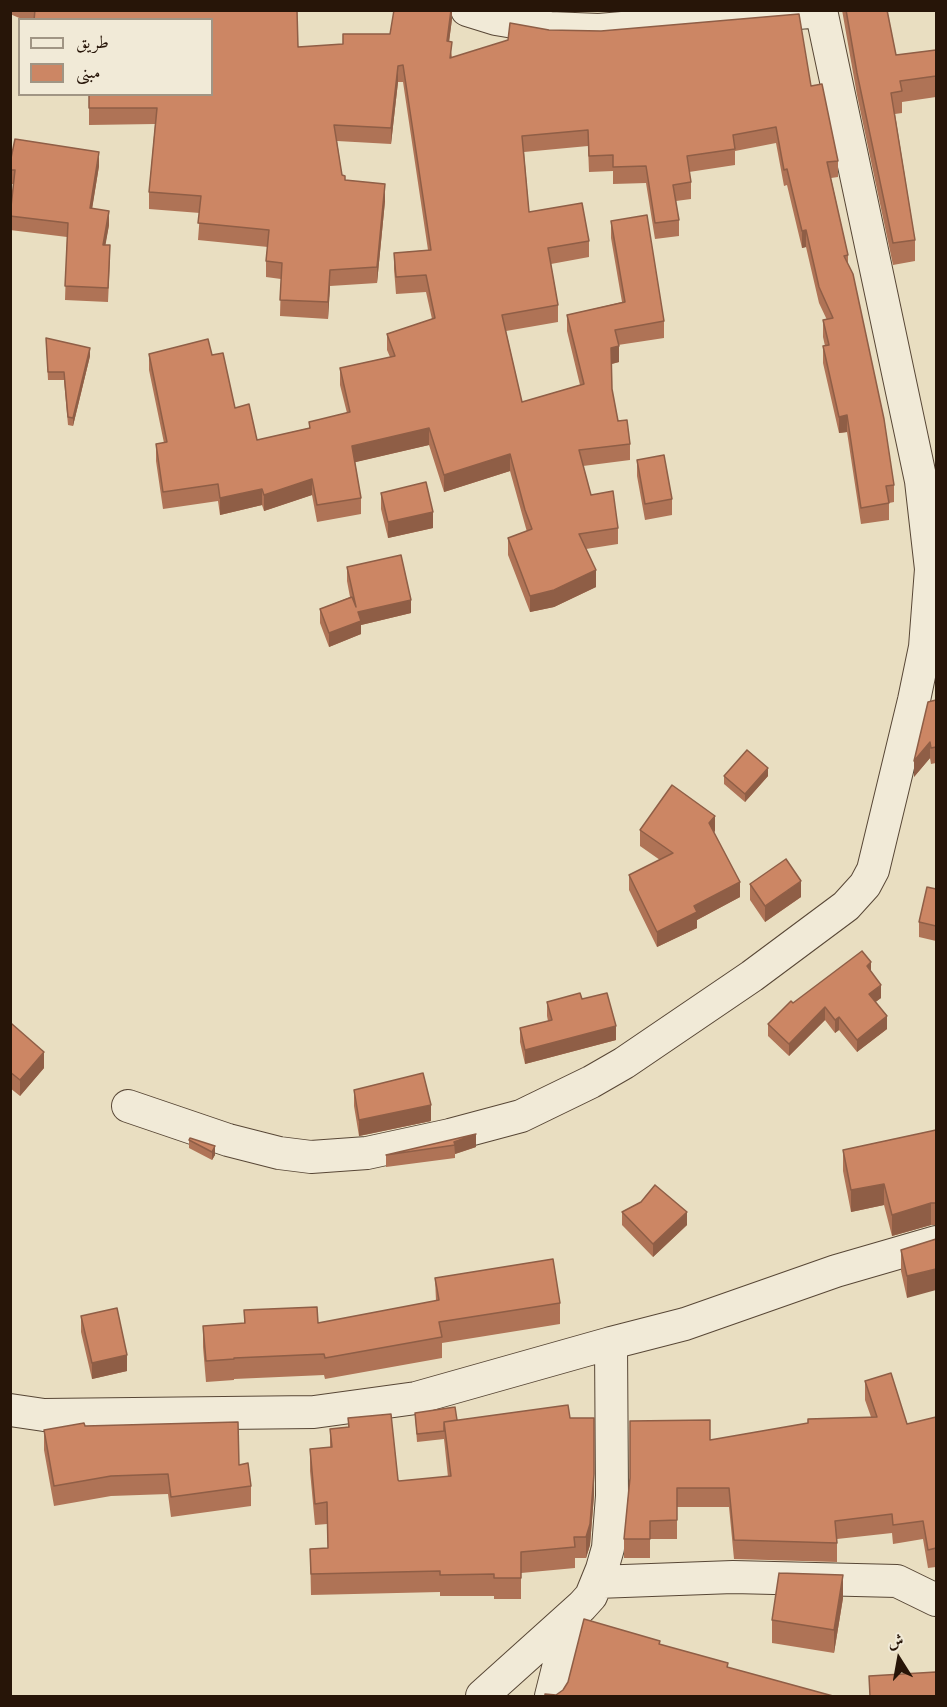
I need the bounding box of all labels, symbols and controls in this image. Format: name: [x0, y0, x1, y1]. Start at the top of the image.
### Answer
legend: [18, 18, 213, 96]
text: طريق: [76, 31, 109, 54]
text: مبنى: [76, 61, 101, 84]
north arrow: [869, 1629, 929, 1689]
text: ش: [886, 1630, 905, 1653]

